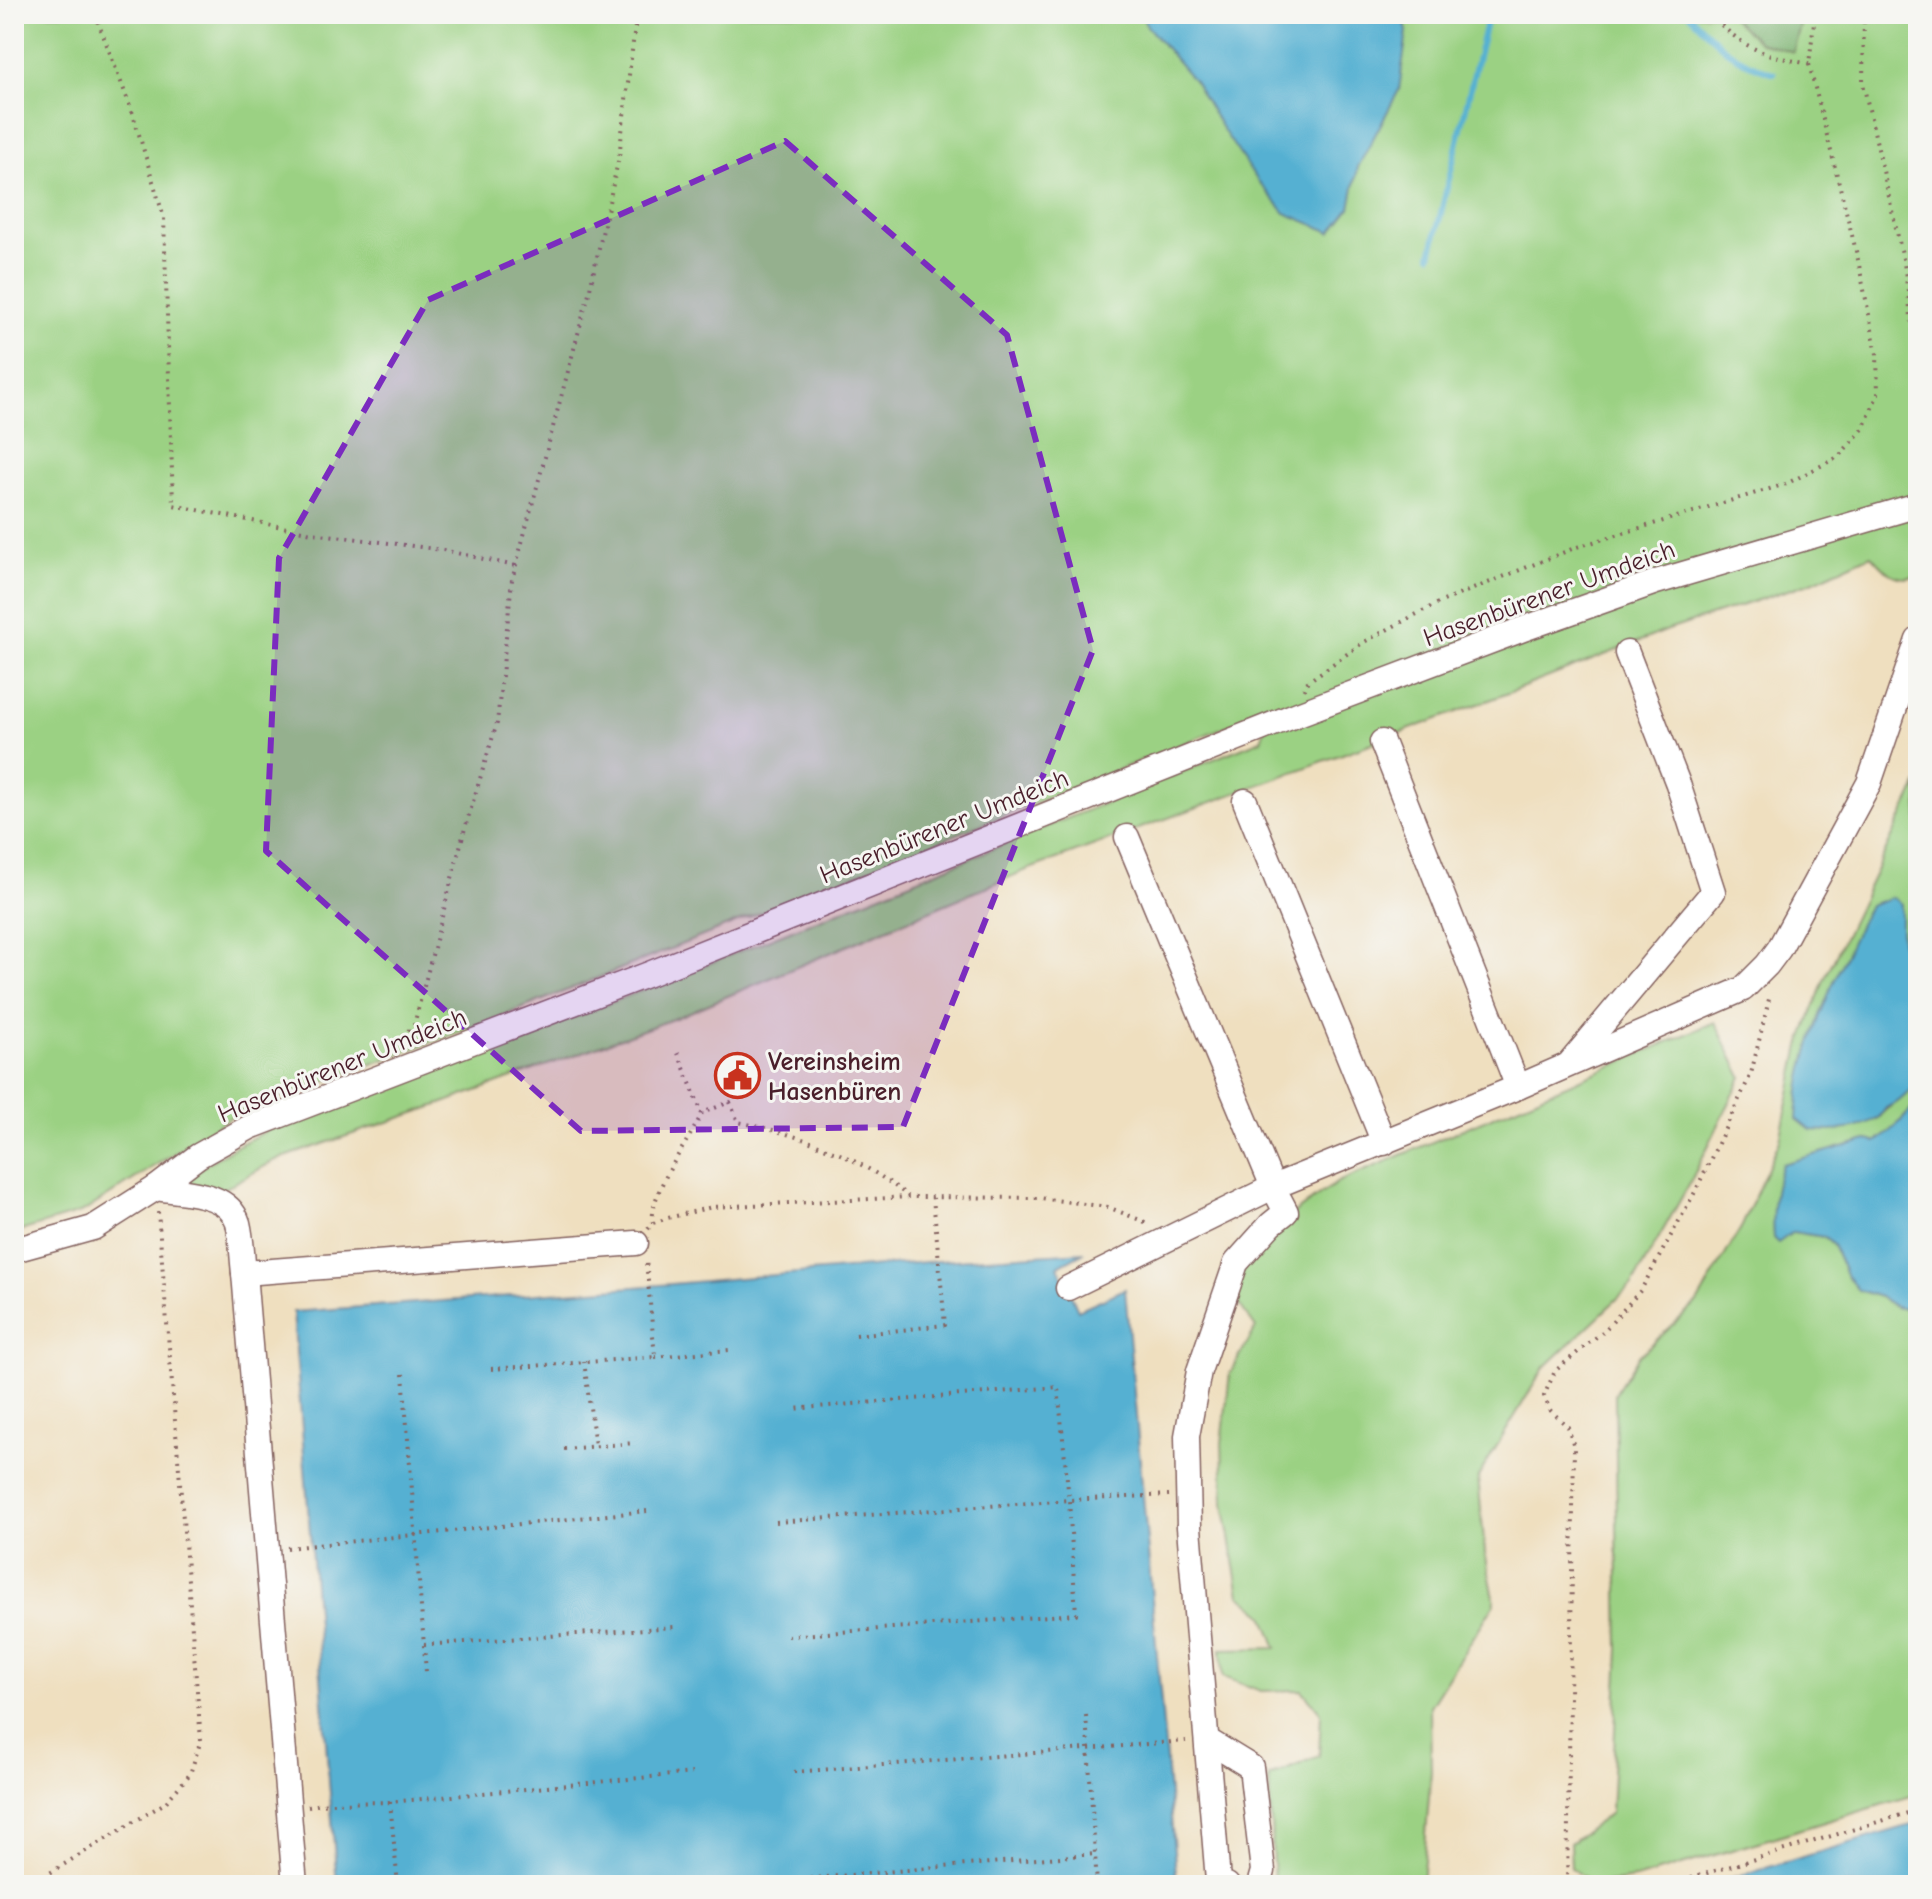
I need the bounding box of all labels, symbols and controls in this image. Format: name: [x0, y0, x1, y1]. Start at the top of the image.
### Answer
street label: Hasenbürener Umdeich: [1419, 534, 1679, 653]
street label: Hasenbürener Umdeich: [816, 763, 1073, 891]
street label: Hasenbürener Umdeich: [214, 1002, 471, 1130]
place label: Vereinsheim Hasenbüren: [768, 1047, 901, 1107]
public building icon: Vereinsheim Hasenbüren: [713, 1052, 761, 1100]

